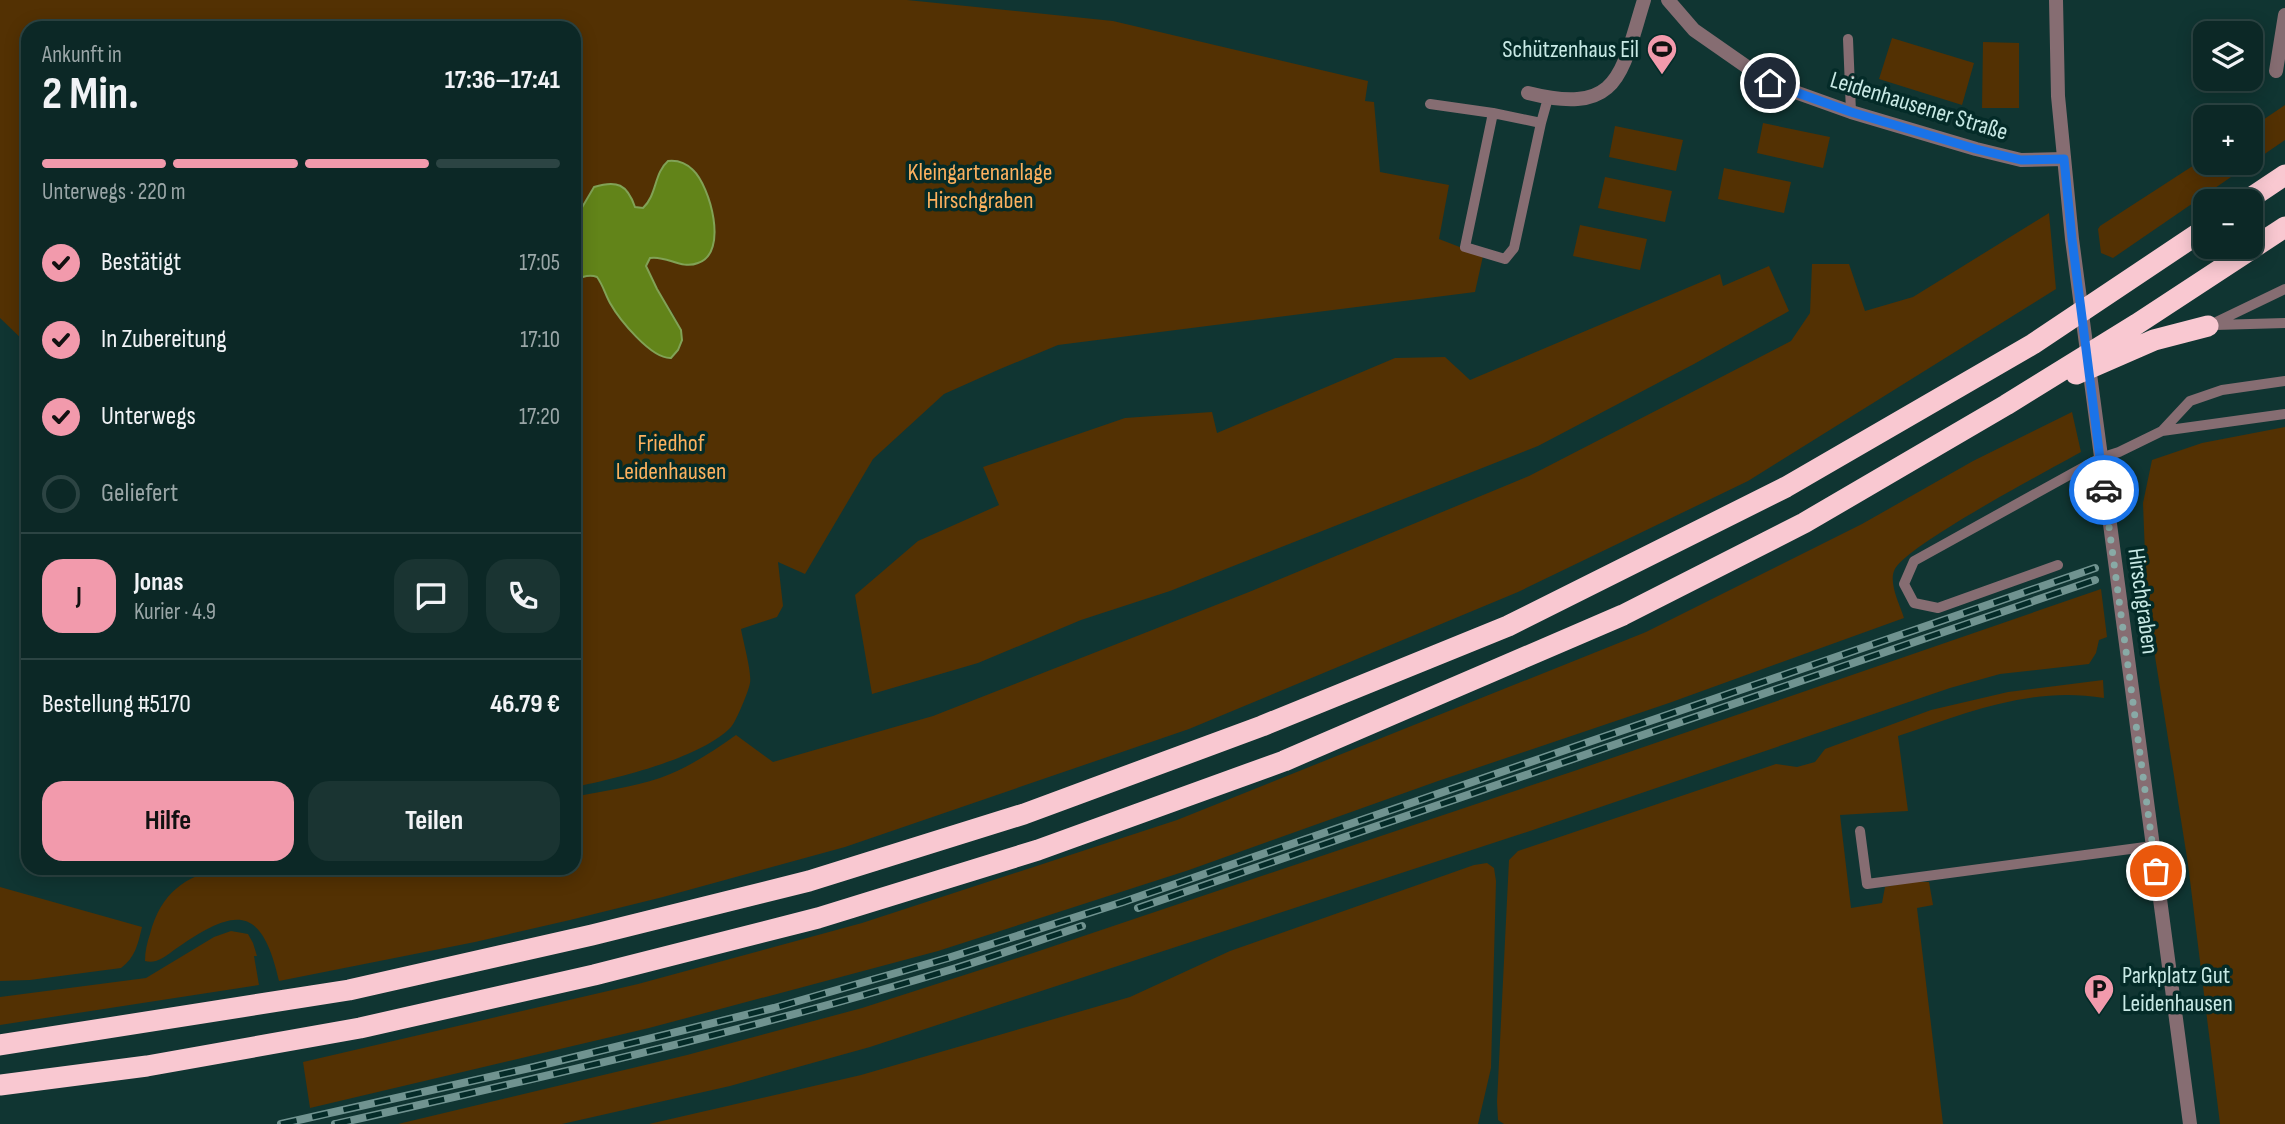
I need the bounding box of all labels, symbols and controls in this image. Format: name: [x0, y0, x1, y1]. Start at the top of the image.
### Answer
map controls: [2193, 21, 2263, 259]
button: layers: [2193, 21, 2263, 91]
sports icon: Schützenhaus Eil: [1645, 32, 1679, 76]
place label: Schützenhaus Eil: [1502, 35, 1639, 64]
text: Ankunft in: [42, 41, 122, 69]
pin: [1740, 53, 1800, 113]
icon: home: [1751, 64, 1789, 102]
text: 17:36–17:41: [445, 65, 560, 96]
street label: Leidenhausener Straße: [1827, 65, 2011, 147]
text: 2 Min.: [42, 67, 139, 122]
button: +: [2193, 105, 2263, 175]
park label: Kleingartenanlage Hirschgraben: [908, 158, 1052, 215]
text: Unterwegs · 220 m: [42, 178, 185, 206]
button: −: [2193, 189, 2263, 259]
icon: check: [42, 244, 80, 282]
text: Bestätigt: [101, 247, 181, 278]
text: 17:05: [519, 249, 560, 277]
icon: check: [42, 321, 80, 359]
text: In Zubereitung: [101, 324, 227, 355]
text: 17:10: [520, 326, 560, 354]
icon: check: [42, 398, 80, 436]
text: Unterwegs: [101, 401, 196, 432]
text: 17:20: [519, 403, 560, 431]
park label: Friedhof Leidenhausen: [616, 429, 726, 486]
courier: [2069, 455, 2139, 525]
icon: car: [2085, 471, 2123, 509]
text: Geliefert: [101, 478, 178, 509]
street label: Hirschgraben: [2121, 546, 2165, 656]
button: chat: [394, 559, 468, 633]
button: phone: [486, 559, 560, 633]
text: Jonas: [134, 567, 183, 598]
text: J: [76, 581, 82, 612]
text: Kurier · 4.9: [134, 598, 216, 626]
text: Bestellung #5170: [42, 689, 191, 720]
text: 46.79 €: [490, 689, 560, 720]
button: Hilfe: [42, 781, 294, 861]
button: Teilen: [308, 781, 560, 861]
pin: [2126, 841, 2186, 901]
icon: bag: [2137, 852, 2175, 890]
place label: Parkplatz Gut Leidenhausen: [2122, 961, 2233, 1018]
parking icon: Parkplatz Gut Leidenhausen: [2082, 972, 2116, 1016]

